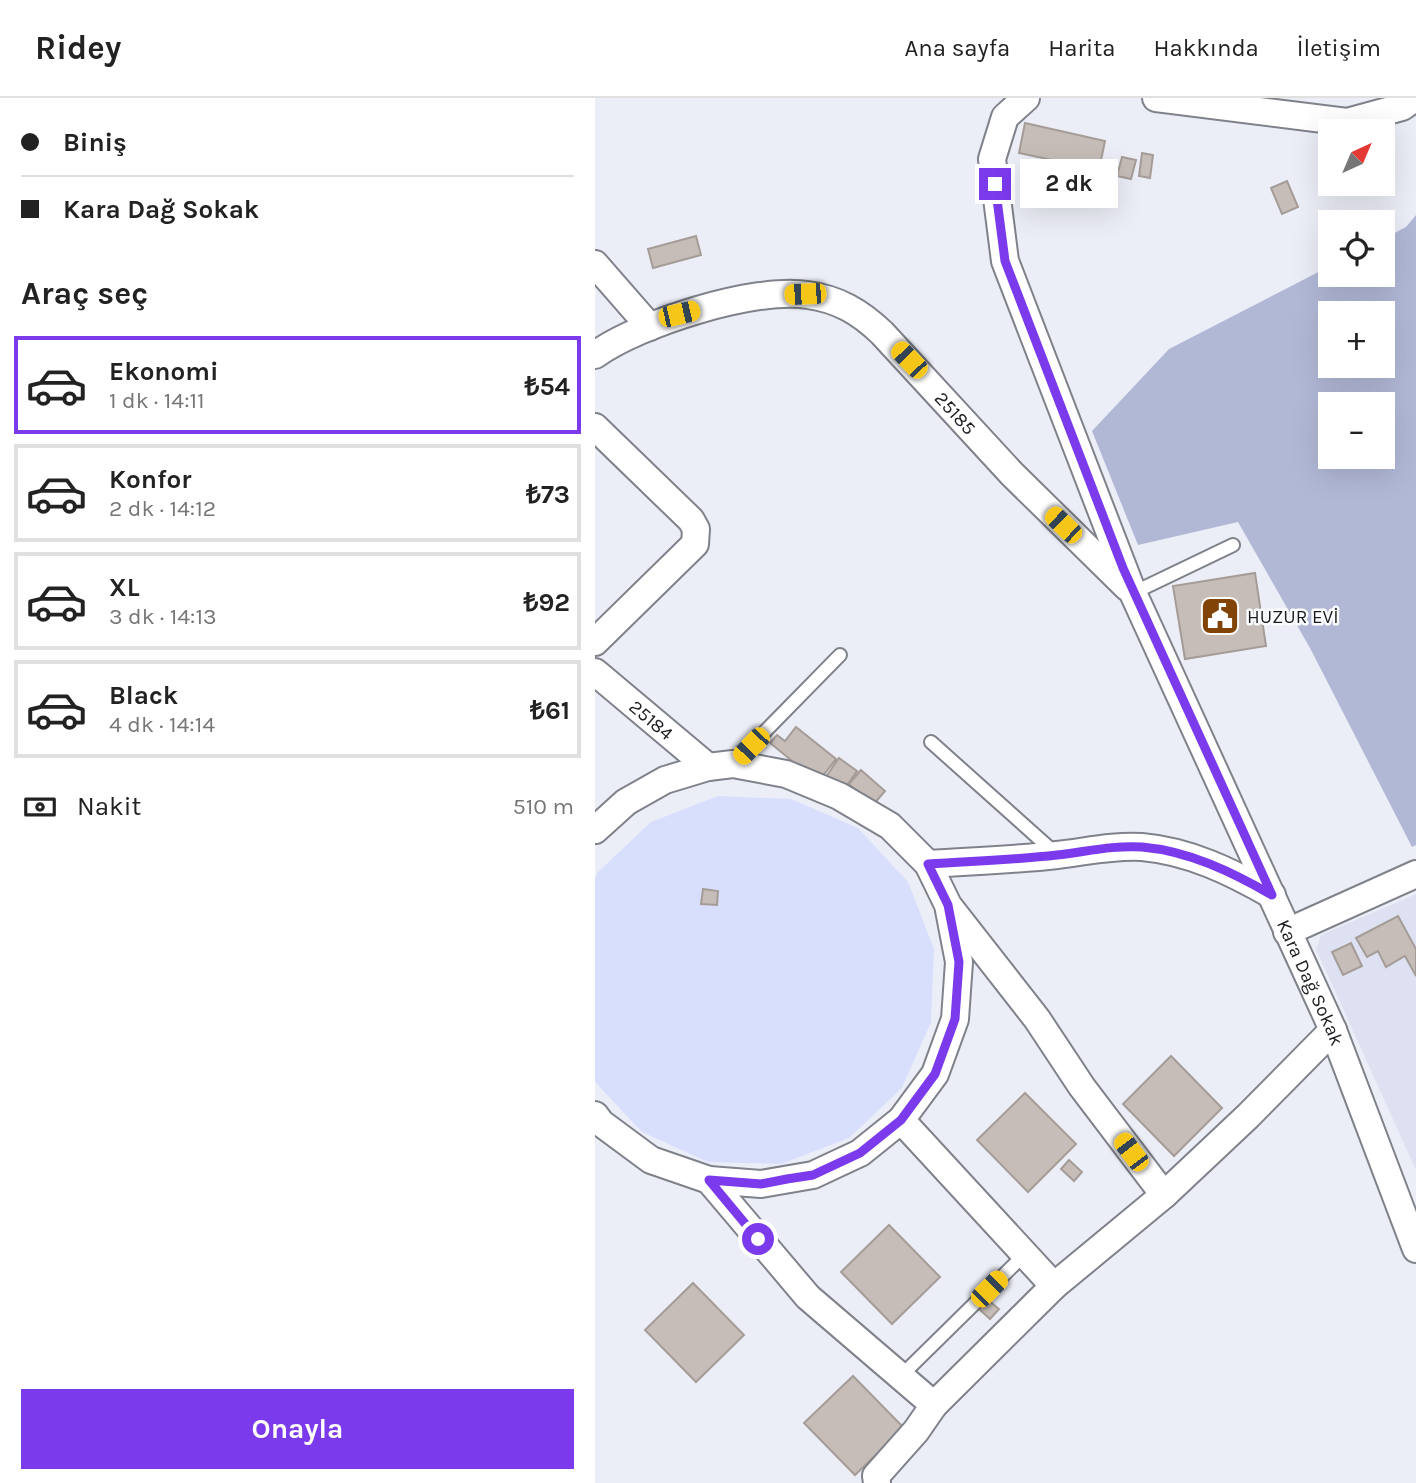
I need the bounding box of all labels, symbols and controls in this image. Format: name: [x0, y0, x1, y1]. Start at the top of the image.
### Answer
text: Ridey: [35, 29, 121, 67]
text: Ana sayfa: [905, 34, 1010, 62]
text: Harita: [1048, 34, 1115, 62]
text: Hakkında: [1153, 34, 1259, 62]
text: İletişim: [1297, 34, 1381, 62]
north arrow: [1318, 119, 1395, 196]
map controls: [1318, 119, 1395, 469]
text: Biniş: [63, 127, 127, 158]
callout: 2 dk: [1019, 160, 1117, 208]
route end: [979, 168, 1011, 200]
text: 2 dk: [1045, 170, 1093, 197]
text: Kara Dağ Sokak: [63, 194, 259, 225]
button: locate: [1318, 210, 1395, 287]
text: Araç seç: [21, 275, 148, 312]
car: [784, 283, 827, 305]
car: [657, 299, 702, 329]
button: +: [1318, 301, 1395, 378]
car: [887, 338, 932, 382]
icon: car: [25, 354, 88, 417]
text: Ekonomi: [109, 356, 218, 387]
text: ₺54: [525, 371, 570, 402]
text: 1 dk · 14:11: [109, 387, 205, 414]
street label: 25185: [930, 388, 980, 440]
button: −: [1318, 392, 1395, 469]
icon: car: [25, 462, 88, 525]
text: Konfor: [109, 464, 191, 495]
text: ₺73: [526, 479, 570, 510]
text: 2 dk · 14:12: [109, 495, 216, 522]
car: [1041, 503, 1086, 547]
icon: car: [25, 570, 88, 633]
text: XL: [109, 572, 140, 603]
text: ₺92: [524, 587, 570, 618]
public building icon: HUZUR EVİ: [1199, 595, 1241, 637]
text: 3 dk · 14:13: [109, 603, 217, 630]
place label: HUZUR EVİ: [1247, 606, 1339, 628]
icon: car: [25, 678, 88, 741]
text: Black: [109, 680, 178, 711]
text: ₺61: [530, 695, 570, 726]
street label: 25184: [625, 696, 678, 745]
text: 4 dk · 14:14: [109, 711, 215, 738]
car: [729, 724, 774, 768]
icon: cash: [21, 788, 59, 826]
text: Nakit: [77, 791, 141, 822]
text: 510 m: [513, 793, 574, 820]
street label: Kara Dağ Sokak: [1272, 916, 1348, 1049]
car: [1110, 1129, 1153, 1175]
route start: [742, 1223, 774, 1255]
car: [967, 1267, 1012, 1311]
button: Onayla: [21, 1389, 574, 1469]

